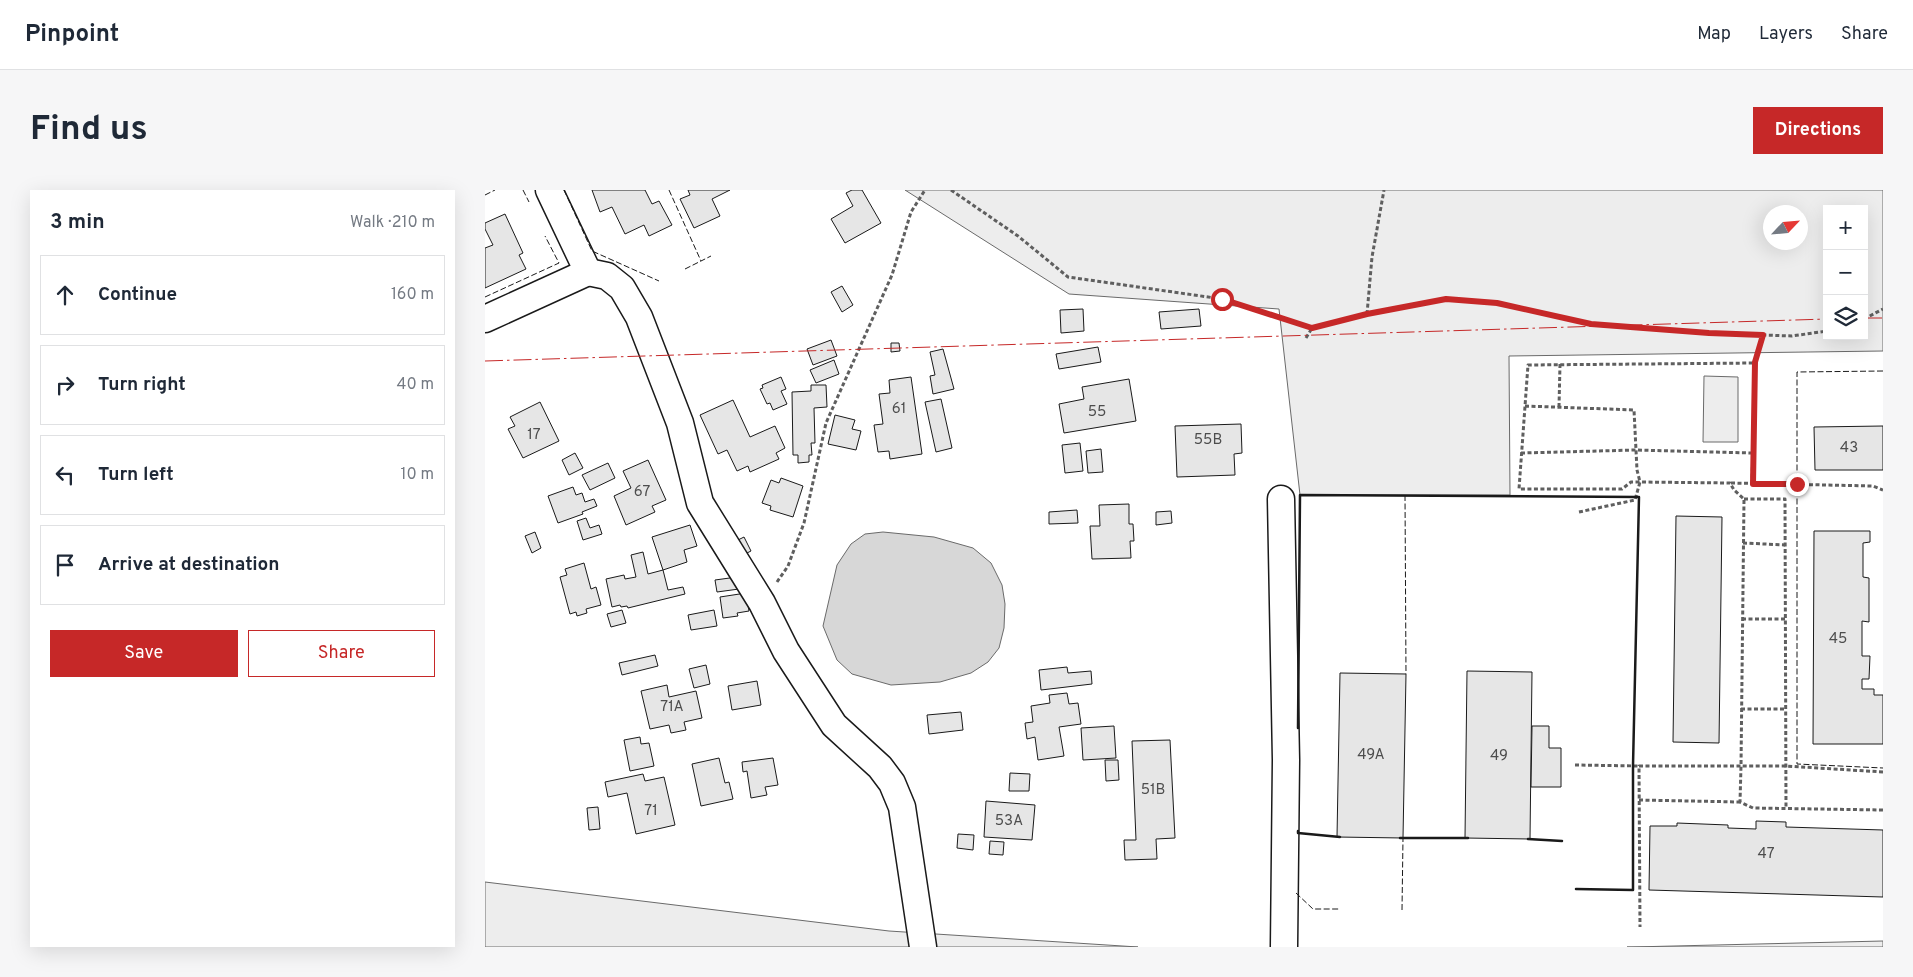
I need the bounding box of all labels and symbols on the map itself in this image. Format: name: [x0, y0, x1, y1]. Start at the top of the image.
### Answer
north arrow: [1763, 205, 1808, 250]
route start: [1211, 288, 1234, 311]
house number: 61: [892, 400, 906, 419]
house number: 55: [1088, 403, 1106, 422]
house number: 17: [527, 426, 541, 445]
house number: 55B: [1194, 431, 1222, 450]
house number: 43: [1840, 439, 1858, 458]
route end: [1786, 473, 1809, 496]
house number: 67: [634, 483, 650, 502]
house number: 45: [1829, 630, 1847, 649]
house number: 71A: [660, 698, 684, 717]
house number: 49A: [1357, 746, 1385, 765]
house number: 49: [1490, 747, 1508, 766]
house number: 51B: [1141, 781, 1165, 800]
house number: 71: [644, 802, 658, 821]
house number: 53A: [995, 812, 1023, 831]
house number: 47: [1758, 845, 1775, 864]

